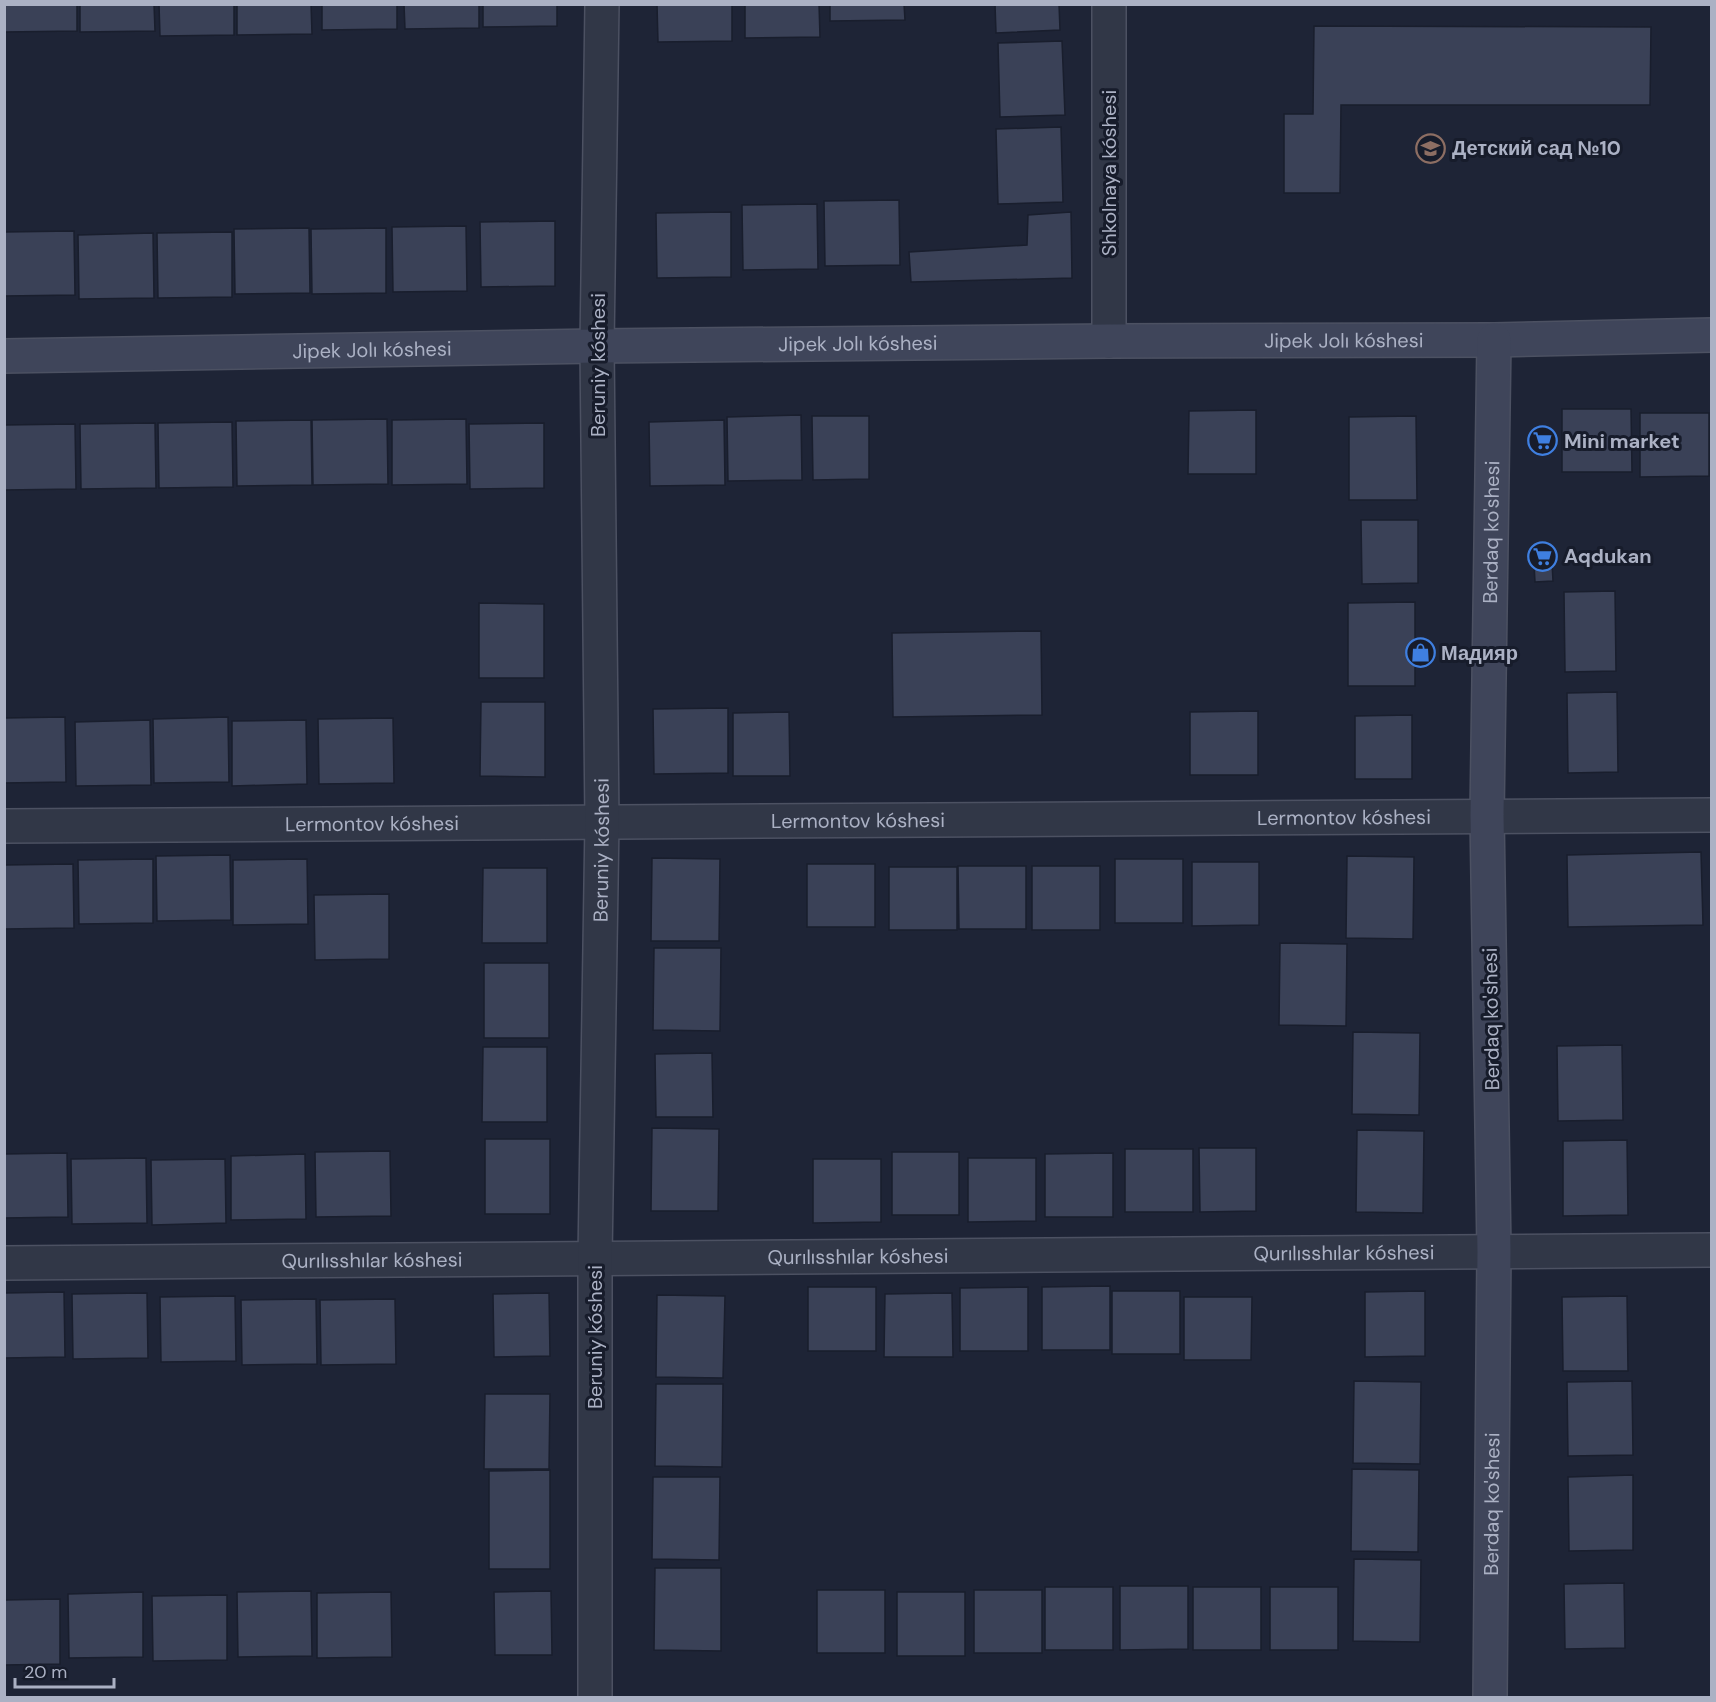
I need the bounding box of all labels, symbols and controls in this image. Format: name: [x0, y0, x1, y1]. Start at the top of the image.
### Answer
street label: Shkolnaya kóshesi: [1096, 90, 1122, 256]
school or university icon: Детский сад №10: [1415, 132, 1447, 164]
place label: Детский сад №10: [1452, 135, 1621, 161]
street label: Beruniy kóshesi: [585, 293, 611, 437]
street label: Jipek Jolı kóshesi: [1264, 327, 1424, 354]
street label: Jipek Jolı kóshesi: [778, 330, 938, 357]
street label: Jipek Jolı kóshesi: [292, 335, 452, 364]
supermarket icon: Mini market: [1527, 425, 1559, 457]
place label: Mini market: [1564, 428, 1680, 454]
street label: Berdaq ko'shesi: [1477, 460, 1505, 604]
supermarket icon: Aqdukan: [1527, 540, 1559, 572]
place label: Aqdukan: [1564, 543, 1651, 569]
shop icon: Мадияр: [1404, 637, 1436, 669]
place label: Мадияр: [1441, 640, 1518, 666]
street label: Beruniy kóshesi: [587, 778, 615, 922]
street label: Lermontov kóshesi: [1257, 804, 1431, 831]
street label: Lermontov kóshesi: [771, 807, 945, 834]
street label: Lermontov kóshesi: [285, 810, 459, 837]
street label: Berdaq ko'shesi: [1477, 947, 1505, 1091]
street label: Qurılısshılar kóshesi: [1253, 1239, 1435, 1266]
street label: Qurılısshılar kóshesi: [767, 1243, 949, 1270]
street label: Qurılısshılar kóshesi: [281, 1247, 463, 1274]
street label: Beruniy kóshesi: [582, 1265, 608, 1409]
street label: Berdaq ko'shesi: [1478, 1432, 1505, 1576]
scale bar: [15, 1651, 114, 1689]
text: 20 m: [24, 1660, 67, 1684]

